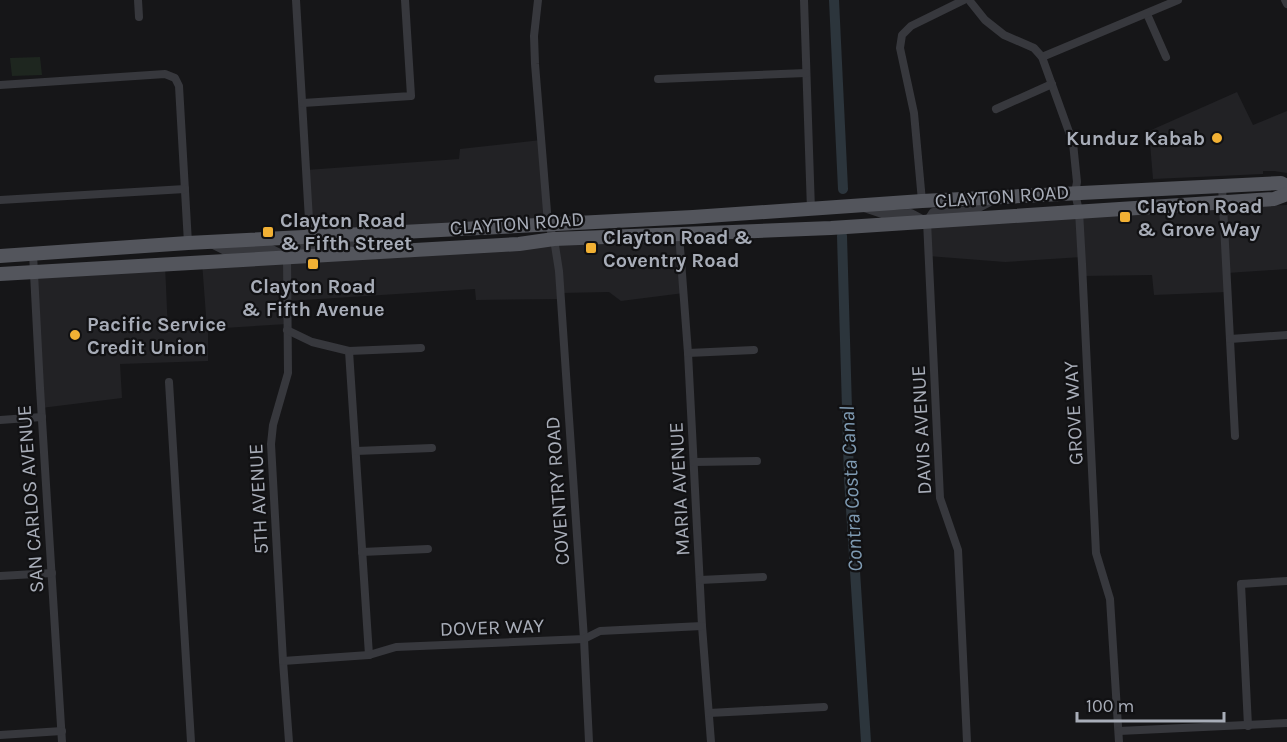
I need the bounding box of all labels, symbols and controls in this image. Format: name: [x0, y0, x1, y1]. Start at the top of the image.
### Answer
place label: Kunduz Kabab: [1066, 127, 1205, 150]
marker: Kunduz Kabab: [1210, 131, 1224, 145]
street label: CLAYTON ROAD: [934, 180, 1070, 213]
place label: Clayton Road & Grove Way: [1137, 195, 1262, 241]
street label: CLAYTON ROAD: [449, 207, 585, 240]
place label: Clayton Road & Fifth Street: [280, 209, 412, 255]
marker: Clayton Road & Grove Way: [1118, 210, 1132, 224]
marker: Clayton Road & Fifth Street: [261, 225, 275, 239]
place label: Clayton Road & Coventry Road: [603, 226, 753, 272]
marker: Clayton Road & Coventry Road: [584, 241, 598, 255]
marker: Clayton Road & Fifth Avenue: [306, 257, 320, 271]
place label: Clayton Road & Fifth Avenue: [241, 275, 385, 321]
place label: Pacific Service Credit Union: [87, 313, 226, 359]
marker: Pacific Service Credit Union: [68, 328, 82, 342]
street label: GROVE WAY: [1059, 360, 1088, 466]
street label: DAVIS AVENUE: [907, 365, 936, 495]
street label: SAN CARLOS AVENUE: [12, 404, 49, 594]
water label: Contra Costa Canal: [835, 405, 867, 573]
street label: COVENTRY ROAD: [541, 416, 574, 566]
street label: MARIA AVENUE: [665, 422, 694, 556]
street label: 5TH AVENUE: [244, 443, 273, 555]
street label: DOVER WAY: [439, 614, 545, 641]
scale bar: [1077, 685, 1224, 723]
text: 100 m: [1086, 695, 1134, 717]

